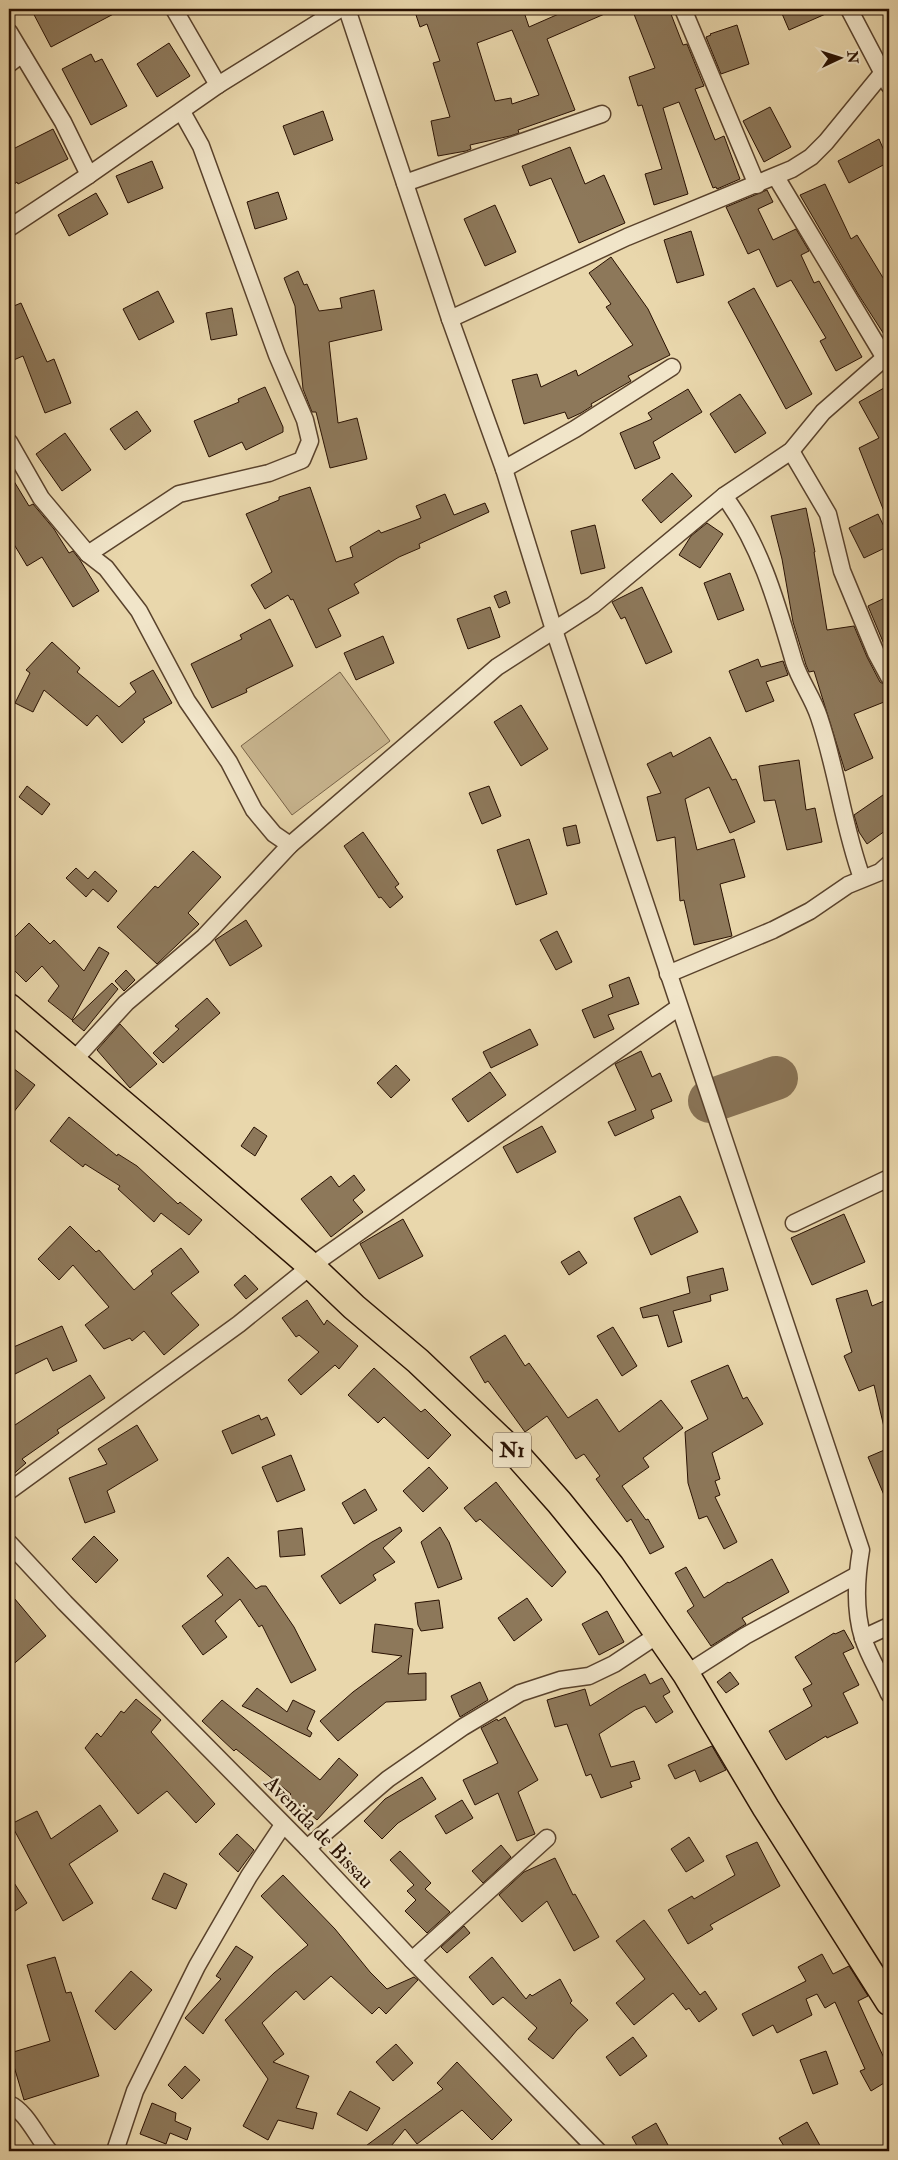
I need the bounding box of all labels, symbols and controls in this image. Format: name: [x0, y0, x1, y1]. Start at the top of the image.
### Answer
north arrow: [816, 32, 866, 82]
text: N: [843, 49, 861, 64]
road number: N1: [493, 1432, 531, 1468]
street label: Avenida de Bissau: [258, 1769, 380, 1894]

